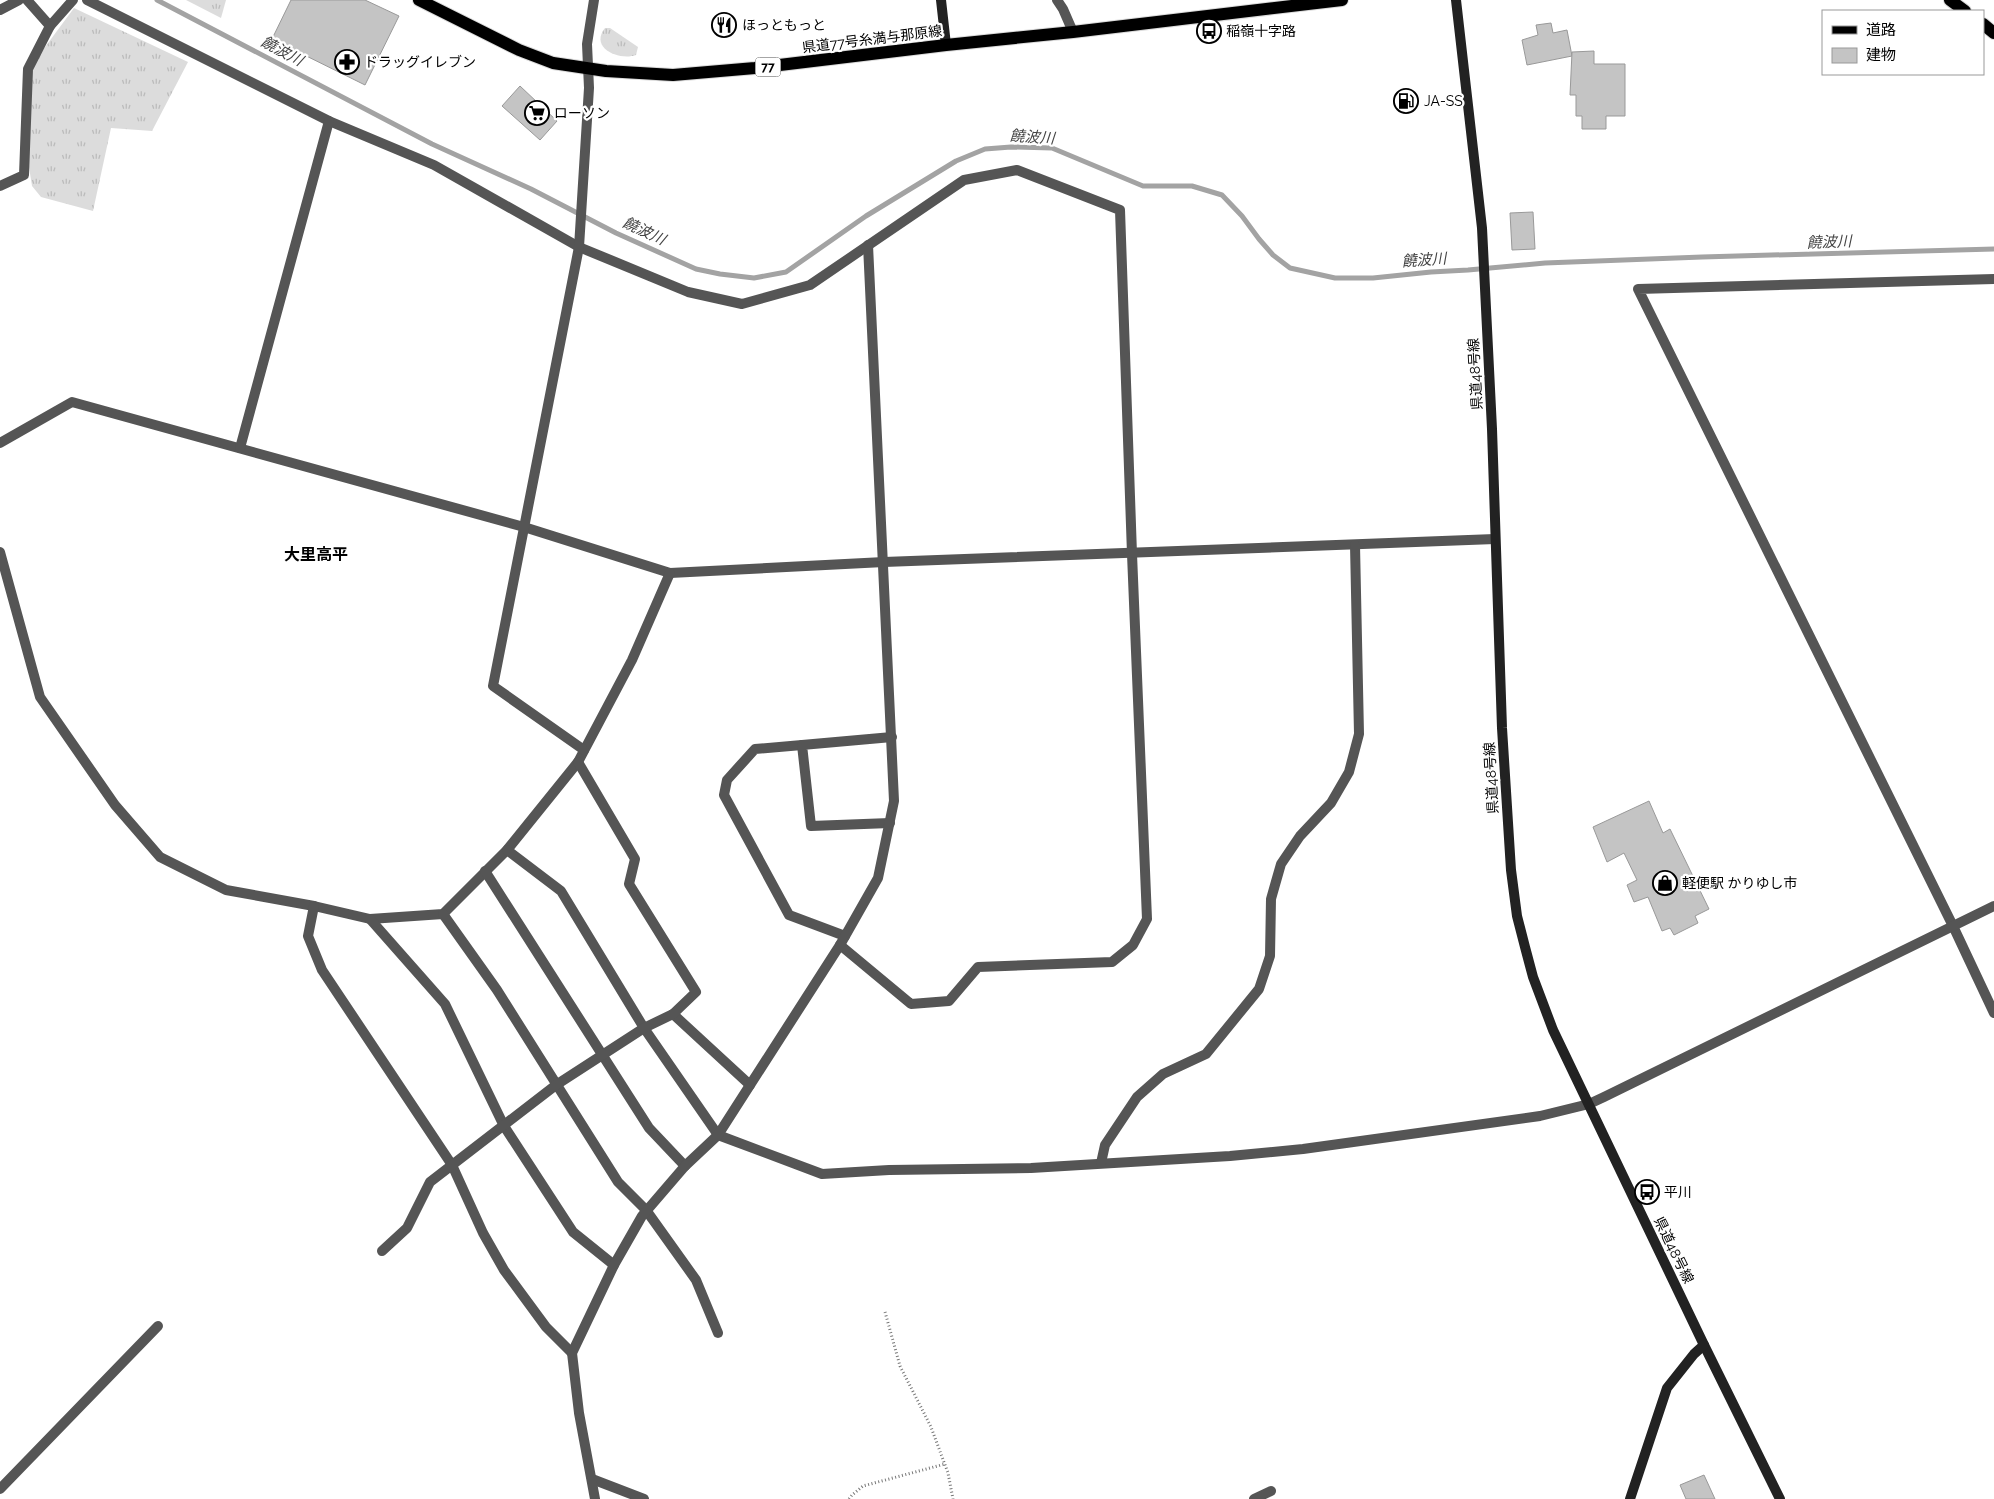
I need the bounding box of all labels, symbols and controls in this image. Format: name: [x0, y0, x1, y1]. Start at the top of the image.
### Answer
legend: [1822, 10, 1984, 75]
restaurant icon: ほっともっと: [711, 12, 737, 38]
place label: ほっともっと: [742, 17, 826, 33]
bus stop icon: 稲嶺十字路: [1196, 18, 1222, 44]
text: 道路: [1866, 21, 1896, 39]
street label: 県道77号糸満与那原線: [801, 22, 943, 56]
place label: 稲嶺十字路: [1226, 23, 1296, 39]
water label: 饒波川: [258, 32, 308, 70]
text: 建物: [1866, 46, 1896, 64]
pharmacy icon: ドラッグイレブン: [334, 49, 360, 75]
place label: ドラッグイレブン: [364, 54, 476, 70]
road number: 77: [756, 58, 780, 76]
fuel station icon: JA-SS: [1393, 88, 1419, 114]
place label: JA-SS: [1424, 93, 1463, 109]
supermarket icon: ローソン: [524, 100, 550, 126]
place label: ローソン: [554, 105, 610, 121]
water label: 饒波川: [1009, 126, 1057, 148]
water label: 饒波川: [620, 213, 670, 250]
water label: 饒波川: [1806, 232, 1854, 252]
water label: 饒波川: [1401, 249, 1449, 271]
street label: 県道48号線: [1465, 338, 1485, 410]
district label: 大里高平: [284, 545, 348, 564]
street label: 県道48号線: [1481, 742, 1501, 814]
shop icon: 軽便駅 かりゆし市: [1652, 870, 1678, 896]
place label: 軽便駅 かりゆし市: [1682, 875, 1798, 891]
bus stop icon: 平川: [1634, 1179, 1660, 1205]
place label: 平川: [1664, 1184, 1692, 1200]
street label: 県道48号線: [1651, 1214, 1697, 1286]

